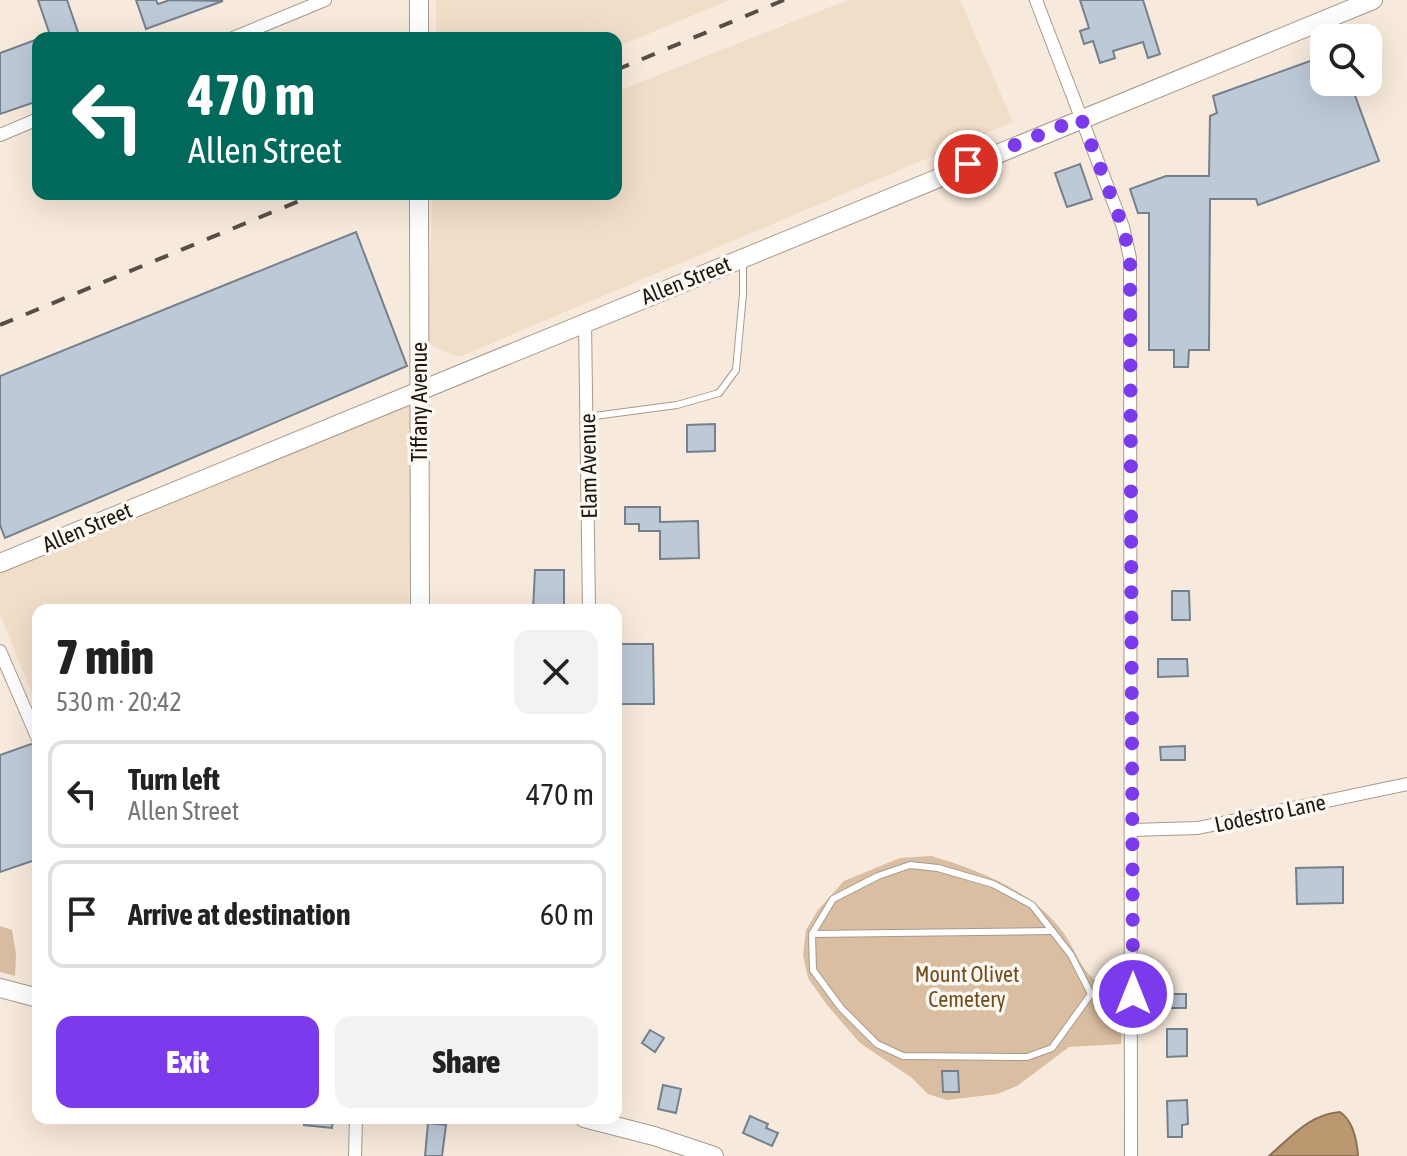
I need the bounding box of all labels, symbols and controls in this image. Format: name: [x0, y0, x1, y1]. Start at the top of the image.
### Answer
map controls: [1310, 24, 1382, 96]
button: search: [1310, 24, 1382, 96]
text: 470 m: [188, 63, 315, 127]
icon: left: [56, 64, 160, 168]
text: Allen Street: [188, 129, 342, 171]
pin: [934, 130, 1002, 198]
icon: arrive: [946, 142, 990, 186]
street label: Allen Street: [637, 250, 735, 310]
street label: Tiffany Avenue: [406, 342, 432, 462]
street label: Elam Avenue: [574, 413, 602, 519]
street label: Allen Street: [39, 497, 135, 557]
text: 7 min: [56, 629, 154, 684]
button: close: [514, 630, 598, 714]
text: 530 m · 20:42: [56, 687, 182, 717]
text: Turn left: [128, 762, 220, 796]
icon: left: [60, 772, 104, 816]
text: 470 m: [526, 777, 594, 811]
street label: Lodestro Lane: [1212, 789, 1328, 837]
text: Allen Street: [128, 796, 239, 826]
icon: arrive: [60, 892, 104, 936]
text: Arrive at destination: [128, 897, 350, 931]
text: 60 m: [540, 897, 594, 931]
position arrow: [1091, 952, 1175, 1036]
park label: Mount Olivet Cemetery: [915, 961, 1019, 1012]
button: Exit: [56, 1016, 319, 1108]
button: Share: [335, 1016, 598, 1108]

